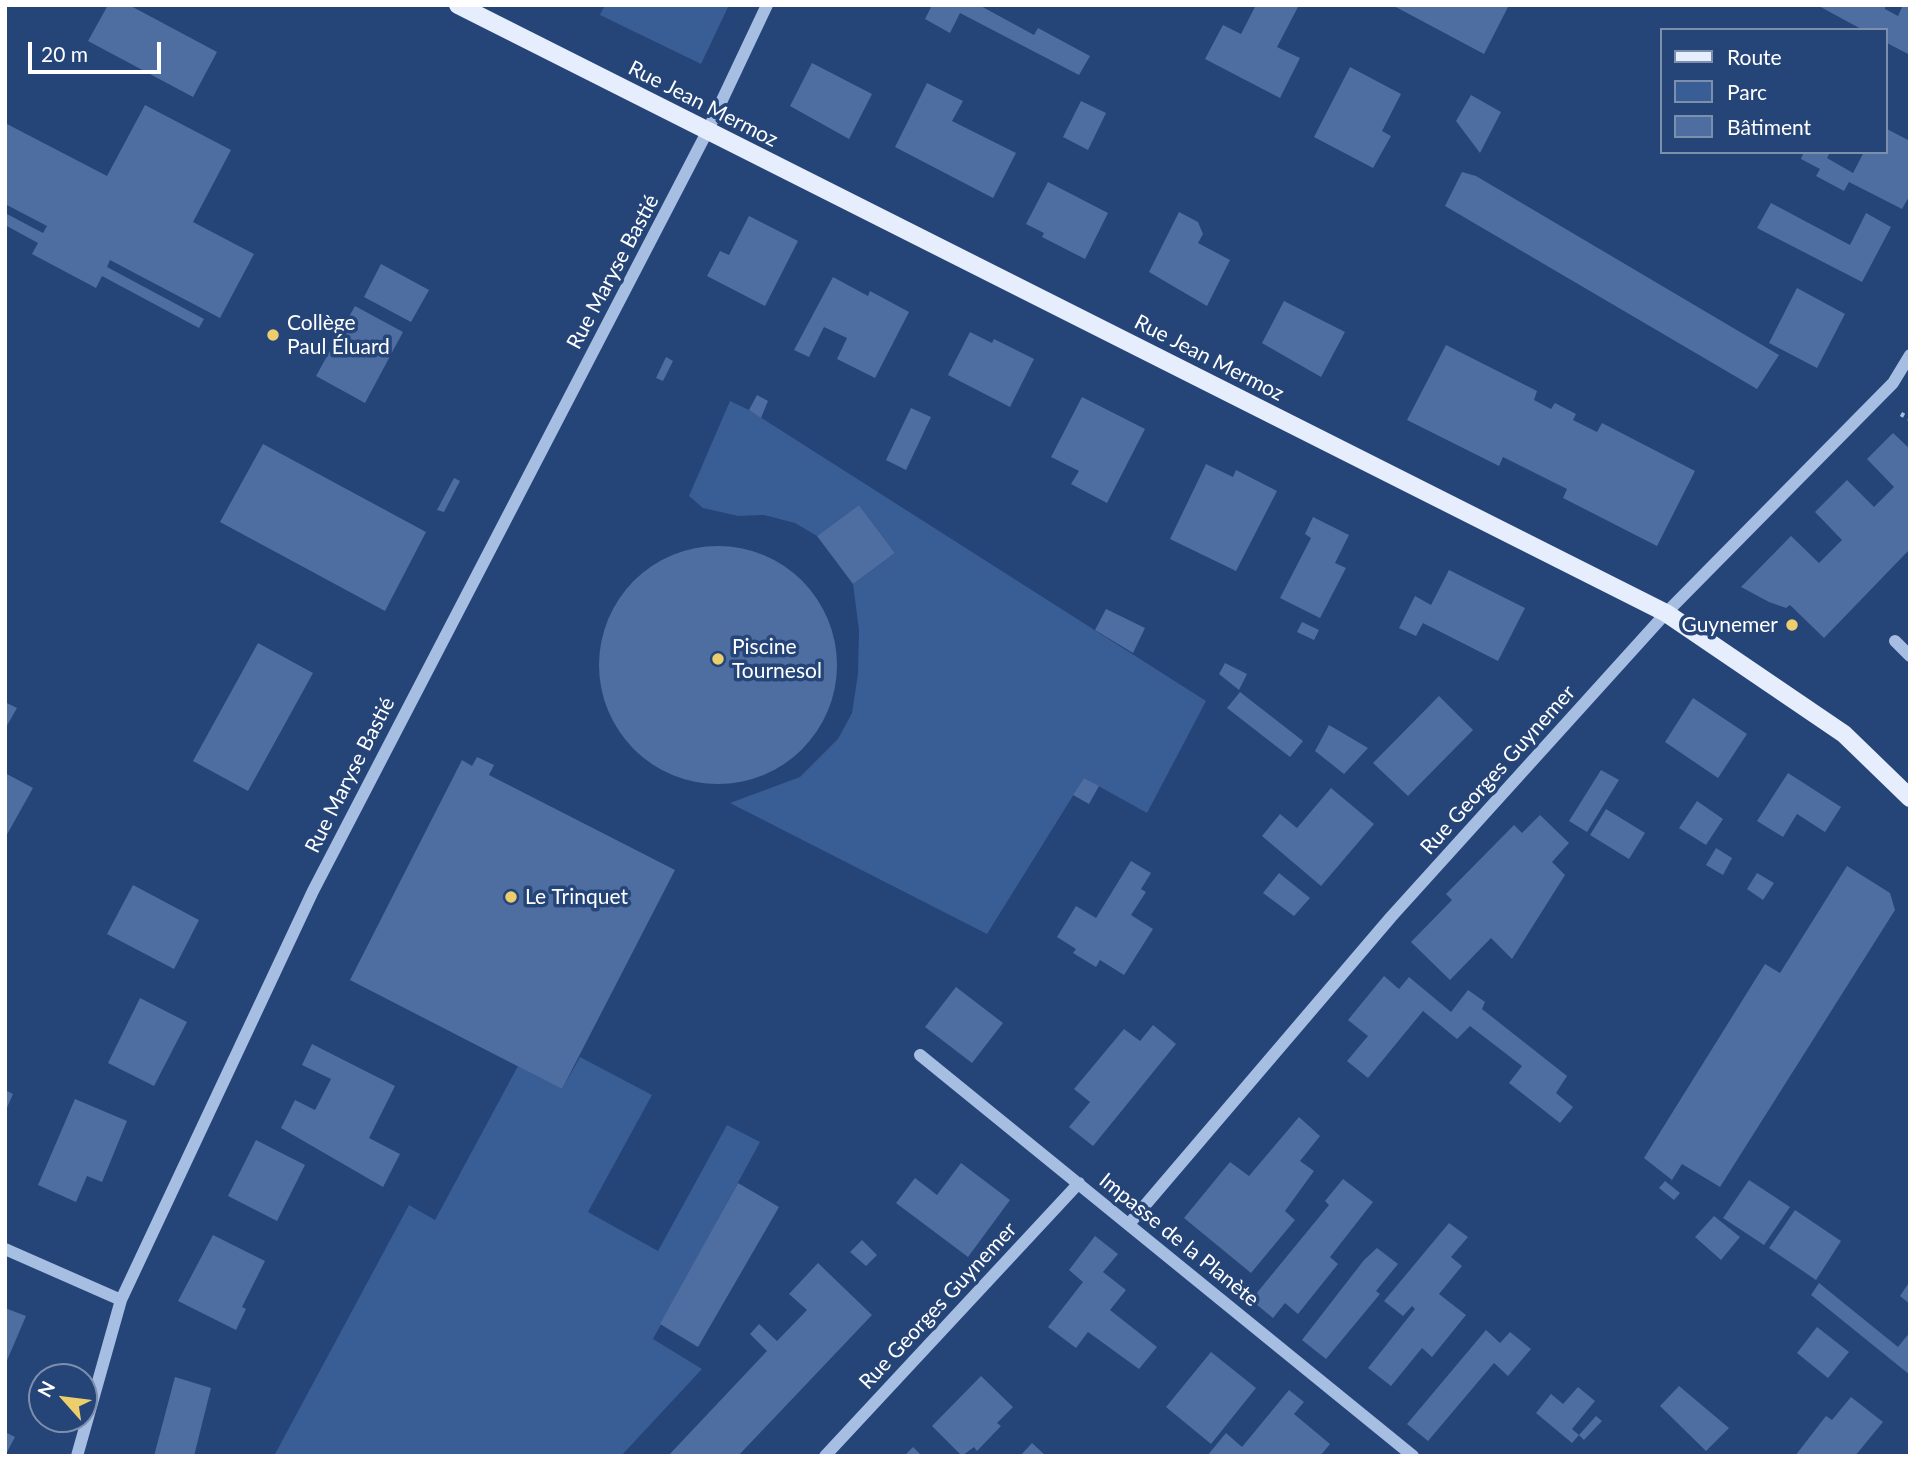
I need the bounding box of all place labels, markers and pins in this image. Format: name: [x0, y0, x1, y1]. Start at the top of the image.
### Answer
place label: Collège Paul Éluard: [287, 310, 390, 360]
marker: Collège Paul Éluard: [265, 327, 281, 343]
place label: Guynemer: [1681, 612, 1778, 638]
marker: Guynemer: [1784, 617, 1800, 633]
place label: Piscine Tournesol: [732, 634, 822, 684]
marker: Piscine Tournesol: [710, 651, 726, 667]
place label: Le Trinquet: [525, 884, 628, 910]
marker: Le Trinquet: [503, 889, 519, 905]

